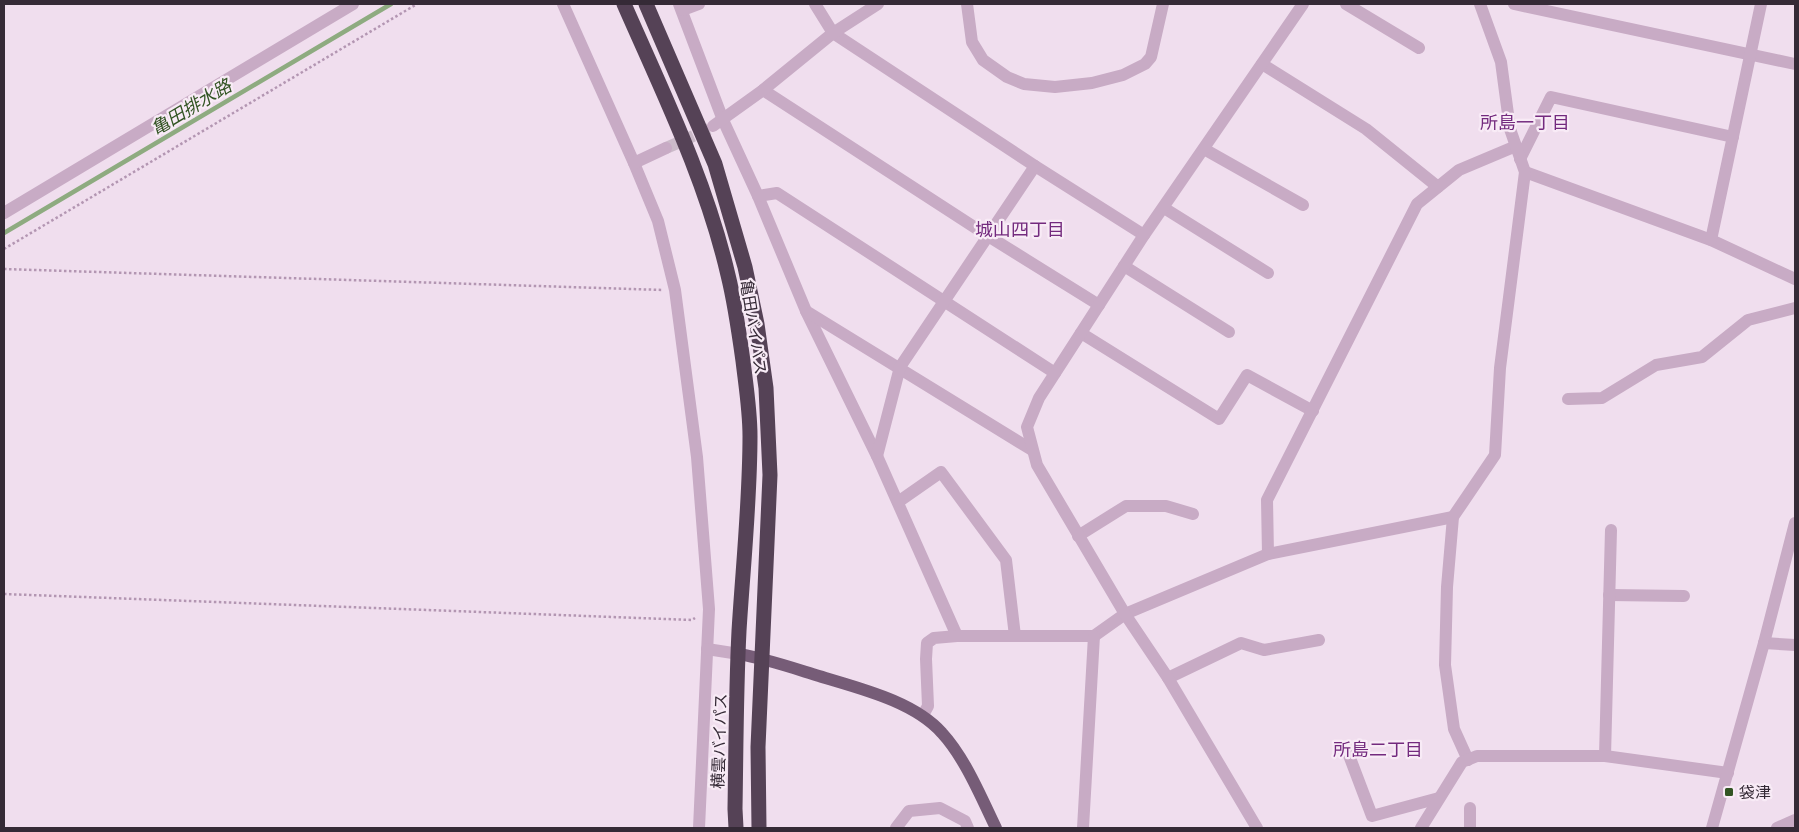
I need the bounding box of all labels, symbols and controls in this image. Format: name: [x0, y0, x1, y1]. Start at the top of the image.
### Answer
water label: 亀田排水路: [147, 73, 237, 140]
district label: 所島一丁目: [1480, 111, 1570, 134]
district label: 城山四丁目: [975, 218, 1065, 241]
street label: 亀田バイパス: [737, 278, 771, 376]
street label: 横雲バイパス: [707, 693, 731, 789]
district label: 所島二丁目: [1333, 738, 1423, 761]
place label: 袋津: [1739, 782, 1771, 802]
marker: 袋津: [1723, 786, 1735, 798]

